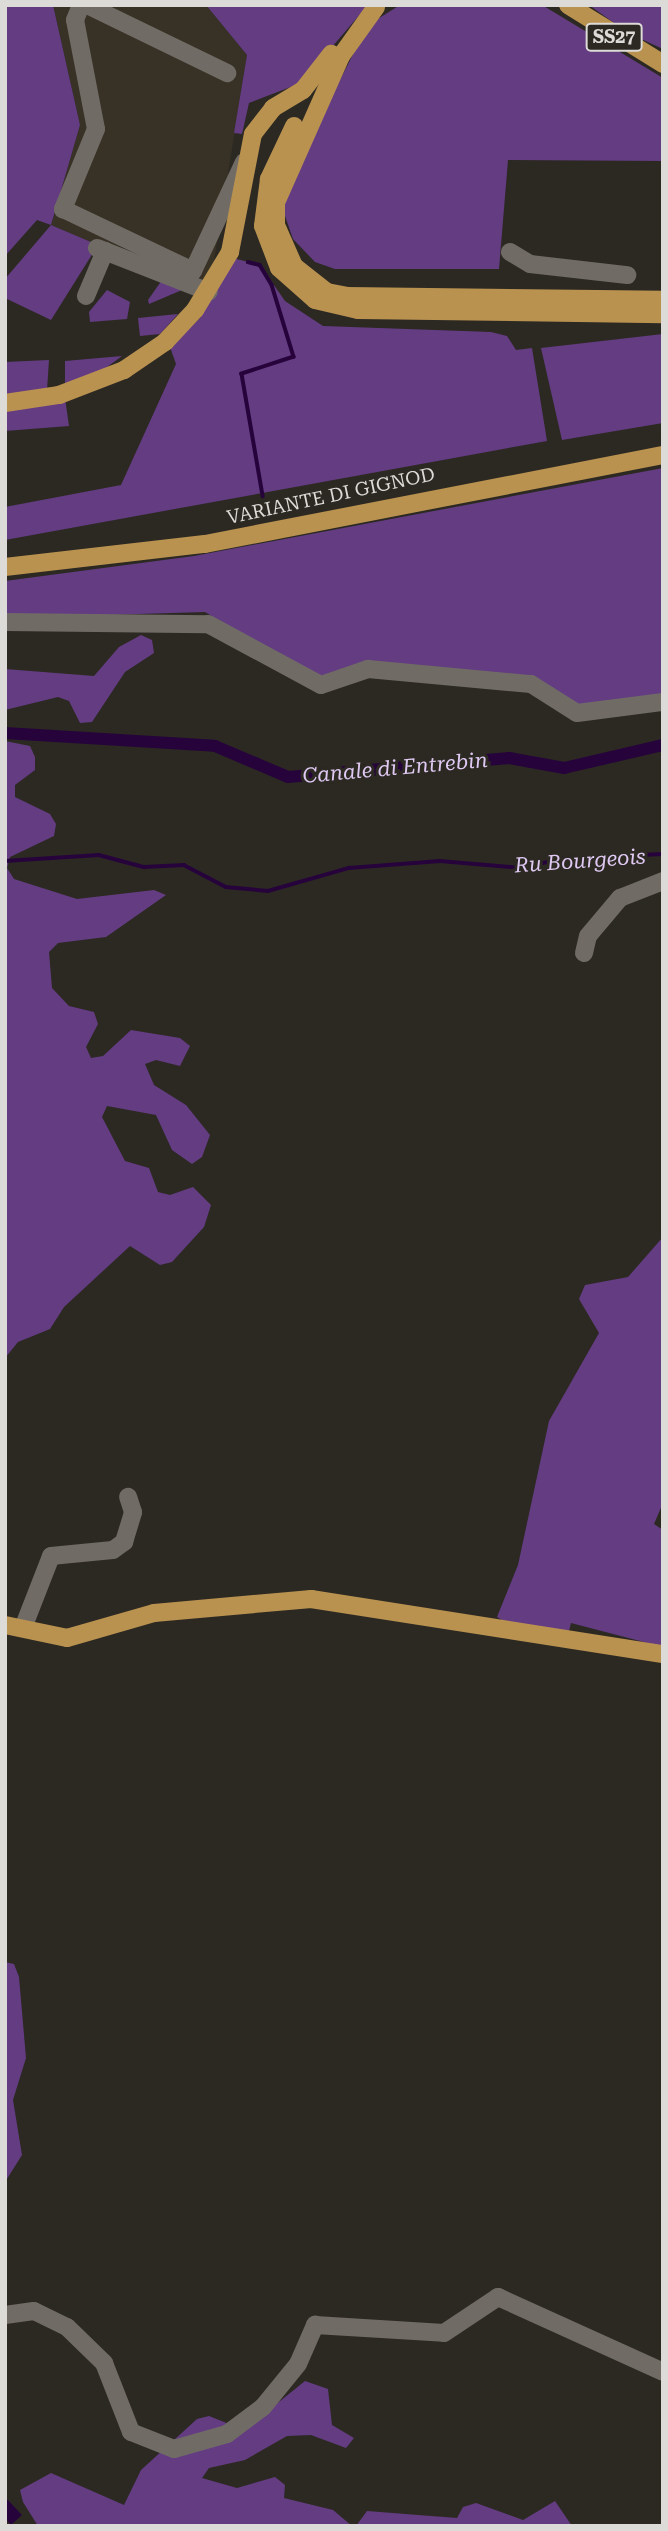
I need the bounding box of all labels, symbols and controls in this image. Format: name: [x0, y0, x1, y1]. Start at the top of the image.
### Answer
road number: SS27: [584, 22, 644, 52]
street label: VARIANTE DI GIGNOD: [225, 463, 437, 529]
water label: Canale di Entrebin: [301, 747, 489, 789]
water label: Ru Bourgeois: [514, 844, 646, 878]

